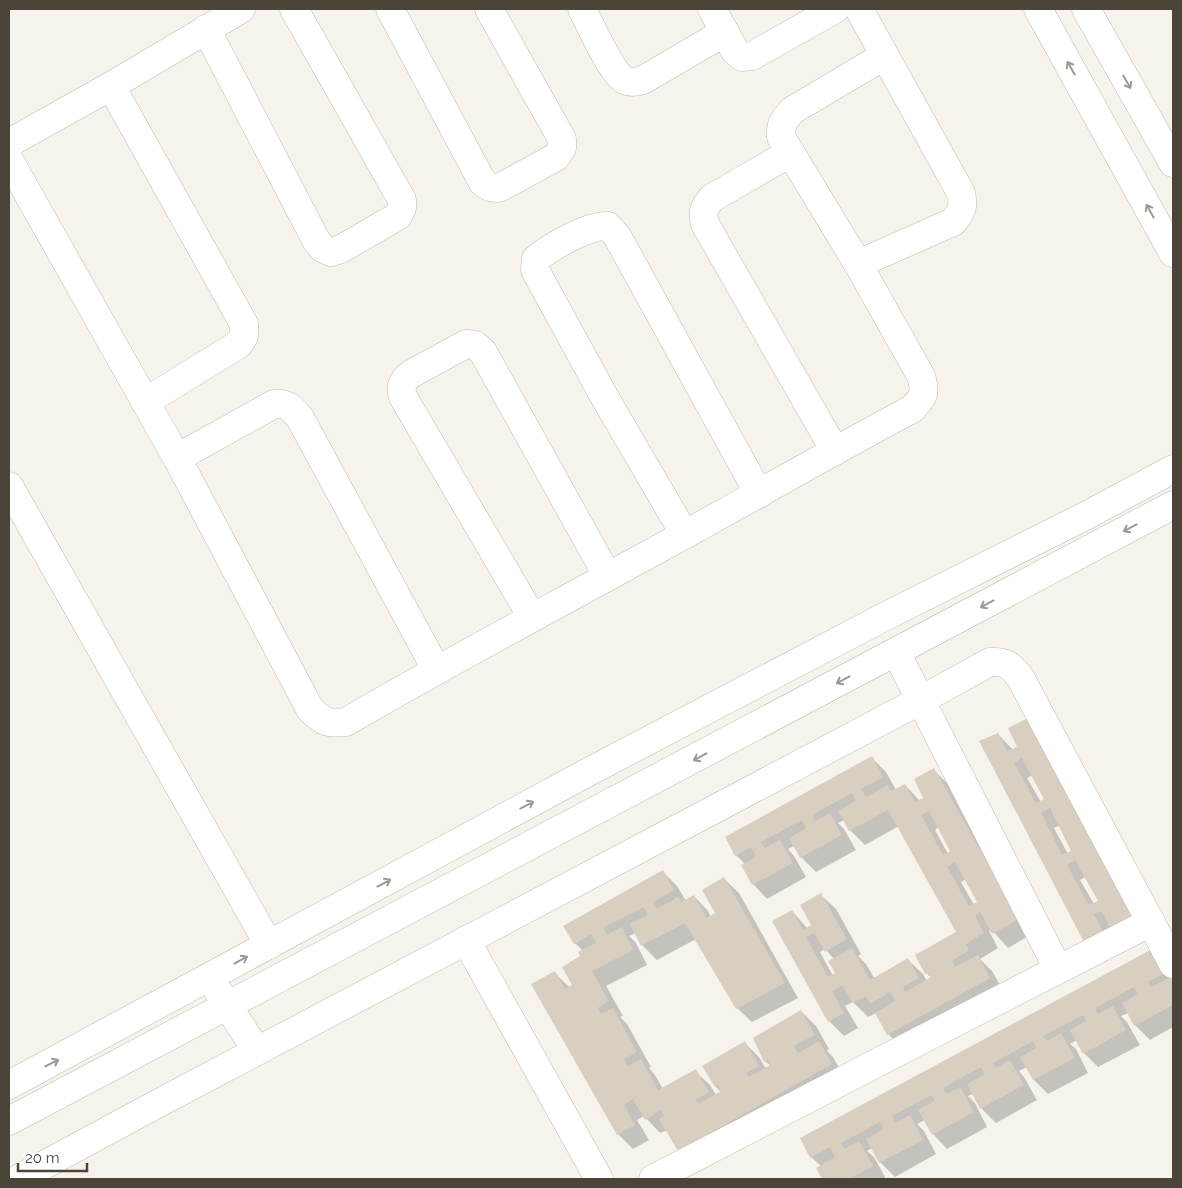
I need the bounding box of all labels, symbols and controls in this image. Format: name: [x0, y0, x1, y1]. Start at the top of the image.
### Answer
one-way arrow: [1066, 61, 1076, 76]
one-way arrow: [1122, 74, 1132, 89]
one-way arrow: [1144, 204, 1154, 218]
one-way arrow: [1123, 524, 1138, 533]
one-way arrow: [979, 599, 994, 609]
one-way arrow: [836, 676, 851, 685]
one-way arrow: [693, 753, 708, 762]
one-way arrow: [519, 800, 533, 810]
one-way arrow: [376, 878, 391, 888]
one-way arrow: [233, 955, 248, 964]
one-way arrow: [44, 1058, 59, 1067]
scale bar: [18, 1140, 86, 1172]
text: 20 m: [25, 1149, 60, 1167]

